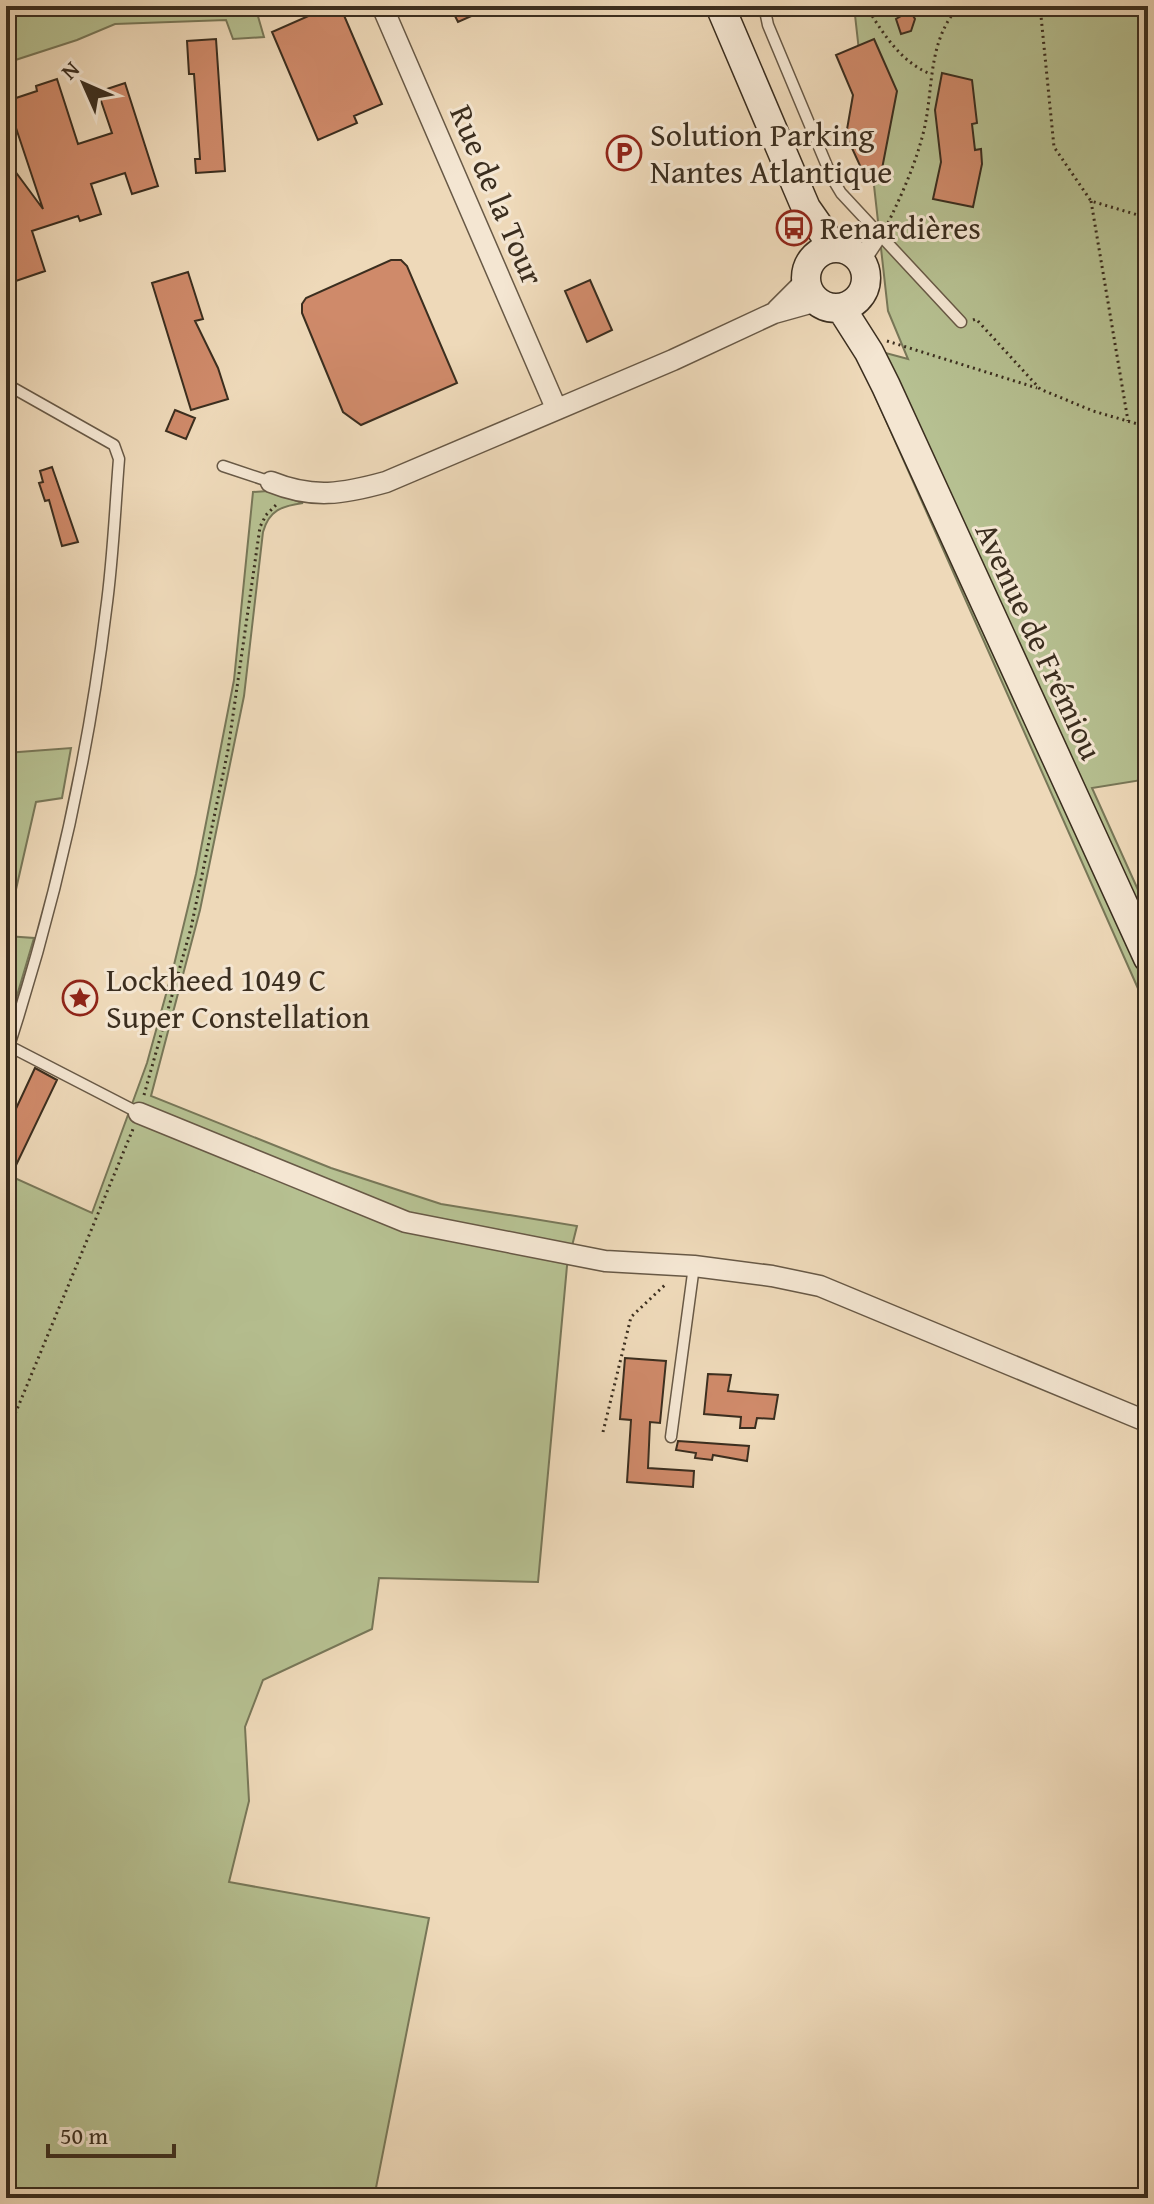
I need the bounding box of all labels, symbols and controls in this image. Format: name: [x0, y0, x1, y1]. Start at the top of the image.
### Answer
north arrow: [44, 44, 124, 124]
text: N: [53, 53, 87, 86]
street label: Rue de la Tour: [438, 97, 557, 292]
place label: Solution Parking Nantes Atlantique: [650, 111, 892, 195]
parking icon: Solution Parking Nantes Atlantique: [605, 134, 643, 172]
place label: Renardières: [820, 204, 981, 251]
bus stop icon: Renardières: [775, 209, 813, 247]
street label: Avenue de Frémiou: [964, 514, 1115, 768]
place label: Lockheed 1049 C Super Constellation: [106, 956, 370, 1040]
place icon: Lockheed 1049 C Super Constellation: [61, 979, 99, 1017]
scale bar: [48, 2108, 174, 2158]
text: 50 m: [60, 2118, 108, 2153]

